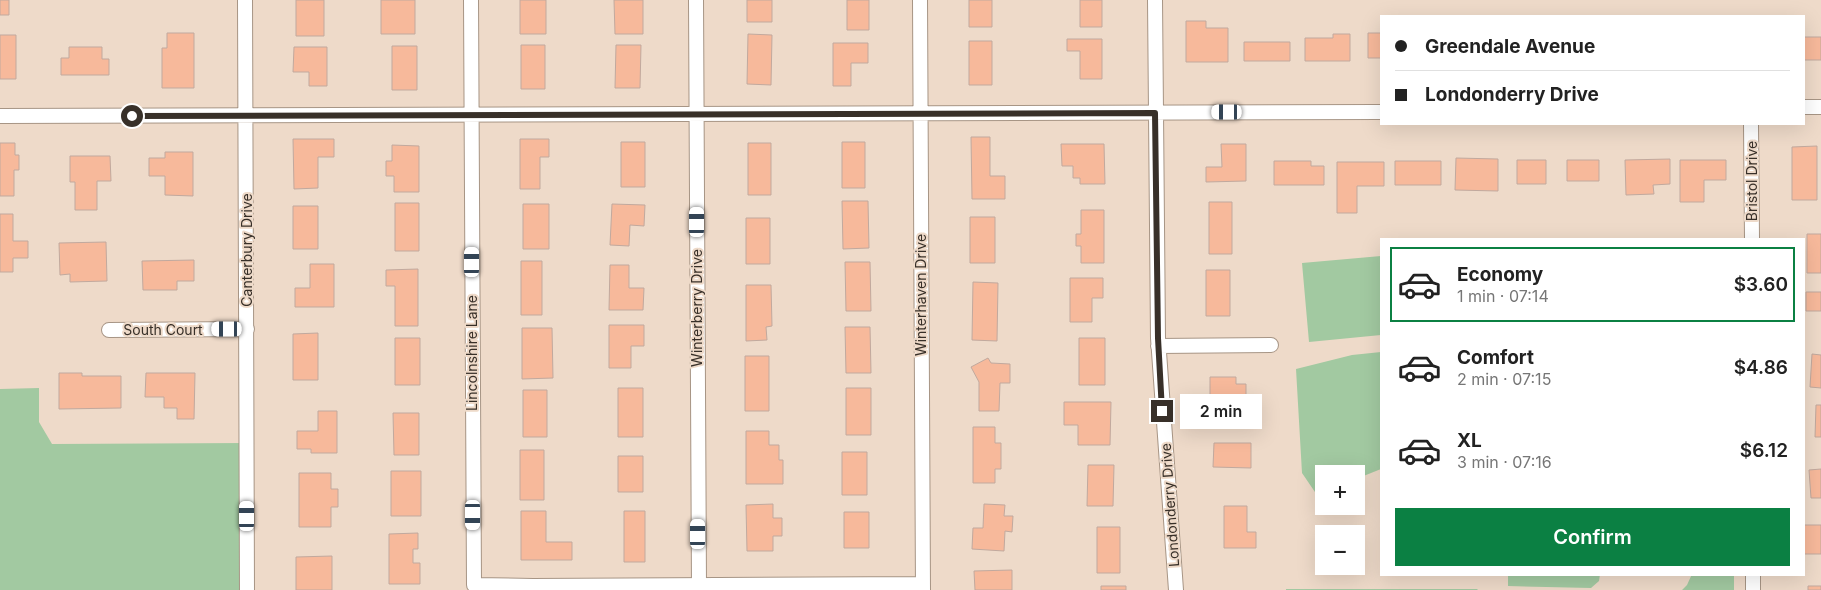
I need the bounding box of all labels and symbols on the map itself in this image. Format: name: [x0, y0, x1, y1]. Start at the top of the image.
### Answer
route start: [121, 105, 143, 127]
car: [1212, 105, 1242, 120]
street label: Bristol Drive: [1743, 141, 1760, 221]
street label: Canterbury Drive: [238, 193, 255, 307]
car: [689, 207, 704, 237]
street label: Winterhaven Drive: [912, 234, 929, 356]
car: [464, 247, 479, 277]
street label: Winterberry Drive: [688, 249, 705, 367]
street label: Lincolnshire Lane: [463, 295, 480, 411]
street label: South Court: [123, 321, 203, 338]
car: [212, 322, 242, 337]
callout: 2 min: [1180, 394, 1262, 428]
route end: [1151, 400, 1173, 422]
street label: Londonderry Drive: [1157, 443, 1182, 568]
car: [465, 500, 480, 530]
car: [239, 501, 254, 531]
car: [690, 519, 705, 549]

